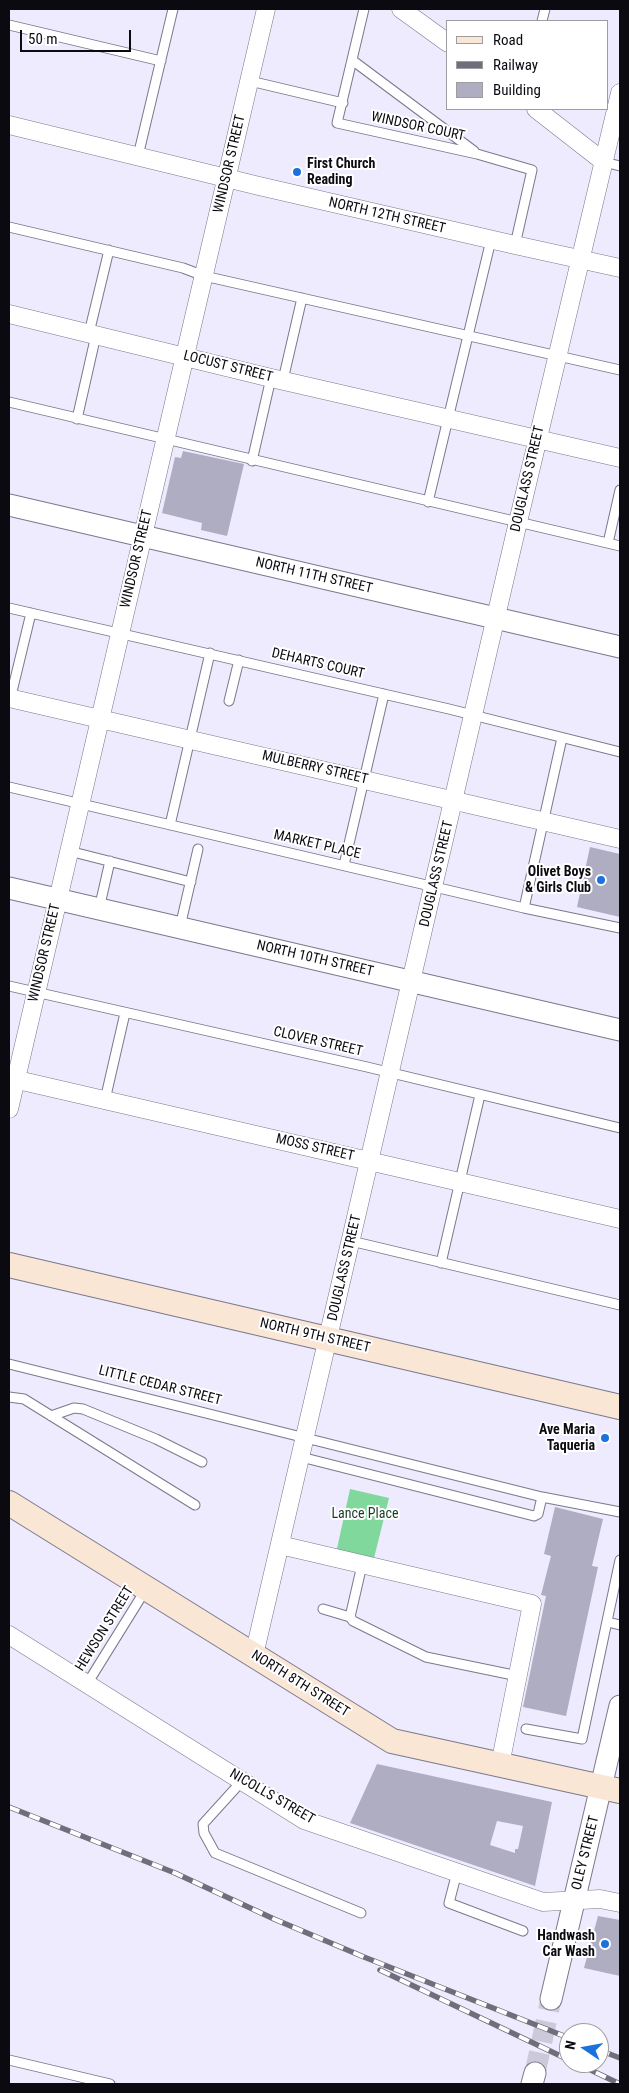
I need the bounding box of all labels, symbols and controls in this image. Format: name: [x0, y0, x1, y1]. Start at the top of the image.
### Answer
scale bar: [22, 20, 134, 52]
legend: [446, 20, 609, 110]
text: 50 m: [28, 30, 58, 48]
text: Road: [493, 31, 523, 49]
text: Railway: [493, 56, 538, 74]
text: Building: [493, 81, 541, 99]
street label: WINDSOR COURT: [370, 109, 466, 145]
street label: WINDSOR STREET: [211, 113, 249, 215]
place label: First Church Reading: [307, 156, 375, 188]
marker: First Church Reading: [291, 166, 303, 178]
street label: NORTH 12TH STREET: [327, 194, 447, 238]
street label: LOCUST STREET: [182, 348, 274, 386]
street label: DOUGLASS STREET: [508, 424, 548, 534]
street label: WINDSOR STREET: [118, 508, 156, 610]
street label: NORTH 11TH STREET: [254, 554, 374, 598]
street label: DEHARTS COURT: [270, 645, 366, 683]
street label: MULBERRY STREET: [260, 748, 370, 788]
street label: DOUGLASS STREET: [417, 819, 457, 929]
street label: MARKET PLACE: [272, 827, 362, 863]
place label: Olivet Boys & Girls Club: [525, 864, 591, 896]
marker: Olivet Boys & Girls Club: [595, 874, 607, 886]
street label: WINDSOR STREET: [26, 902, 64, 1004]
street label: NORTH 10TH STREET: [255, 937, 375, 981]
street label: CLOVER STREET: [272, 1024, 364, 1060]
street label: MOSS STREET: [274, 1131, 356, 1165]
street label: DOUGLASS STREET: [325, 1213, 365, 1323]
street label: NORTH 9TH STREET: [258, 1315, 372, 1357]
street label: LITTLE CEDAR STREET: [97, 1363, 223, 1409]
place label: Ave Maria Taqueria: [539, 1422, 595, 1454]
marker: Ave Maria Taqueria: [599, 1432, 611, 1444]
park label: Lance Place: [331, 1506, 399, 1522]
street label: HEWSON STREET: [72, 1583, 138, 1675]
street label: NORTH 8TH STREET: [248, 1647, 352, 1721]
street label: NICOLLS STREET: [226, 1766, 318, 1828]
street label: OLEY STREET: [569, 1814, 603, 1892]
place label: Handwash Car Wash: [537, 1928, 595, 1960]
marker: Handwash Car Wash: [599, 1938, 611, 1950]
north arrow: [559, 2023, 609, 2073]
text: N: [562, 2039, 579, 2051]

